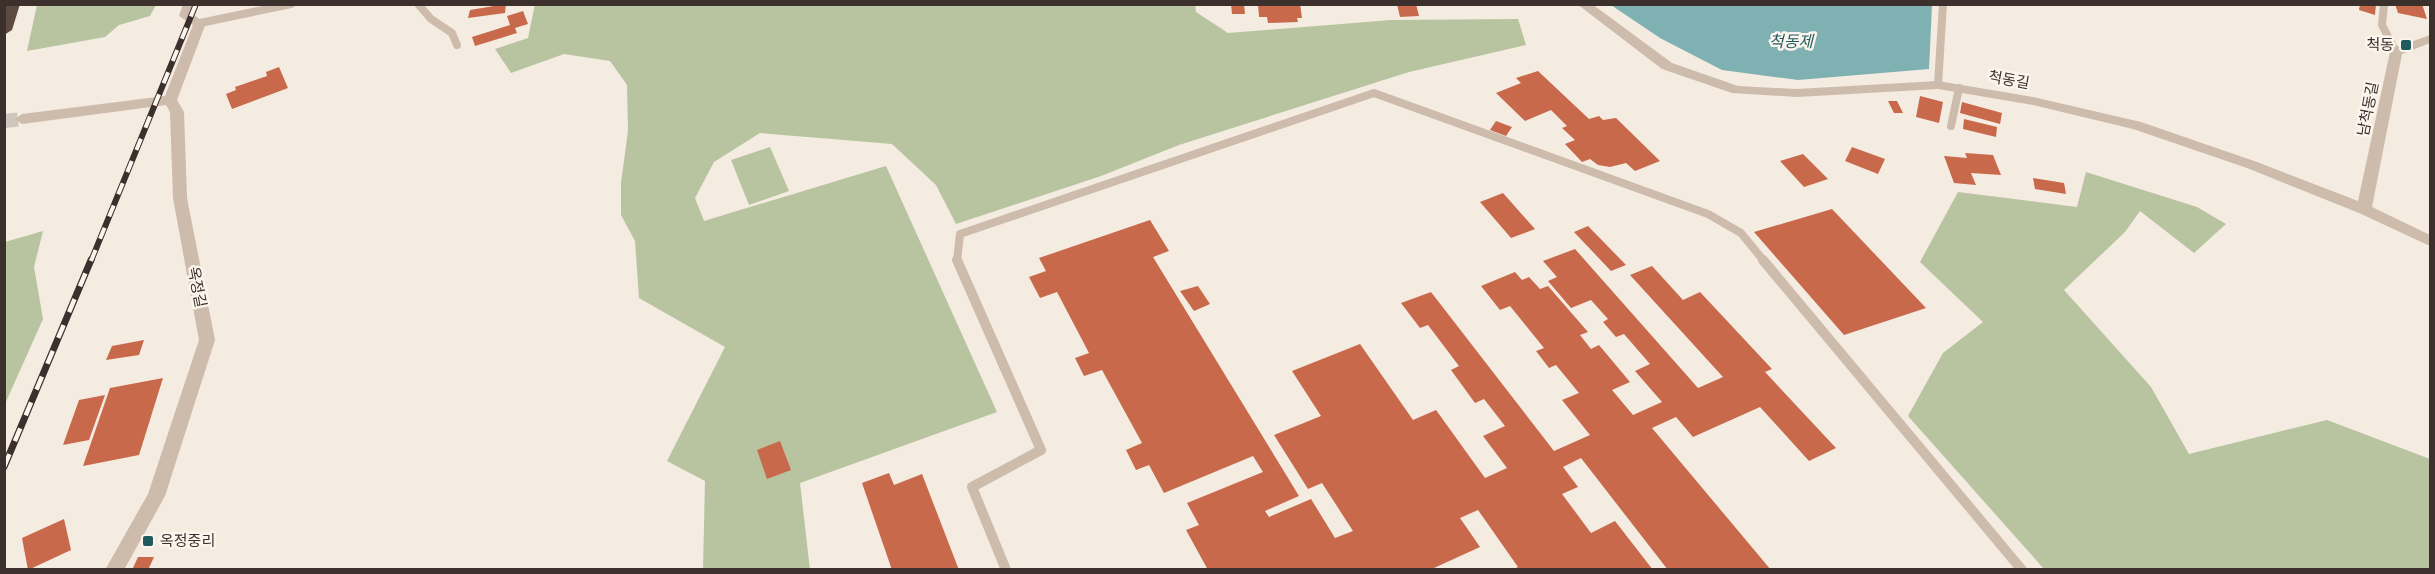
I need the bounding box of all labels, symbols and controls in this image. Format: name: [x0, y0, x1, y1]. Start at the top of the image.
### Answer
water label: 척동제: [1769, 31, 1815, 51]
place label: 척동: [2366, 35, 2394, 54]
marker: 척동: [2399, 38, 2413, 52]
street label: 척동길: [1987, 67, 2031, 92]
street label: 남척동길: [2353, 80, 2382, 138]
street label: 옥정길: [184, 265, 211, 309]
place label: 옥정중리: [160, 531, 215, 550]
marker: 옥정중리: [141, 534, 155, 548]

